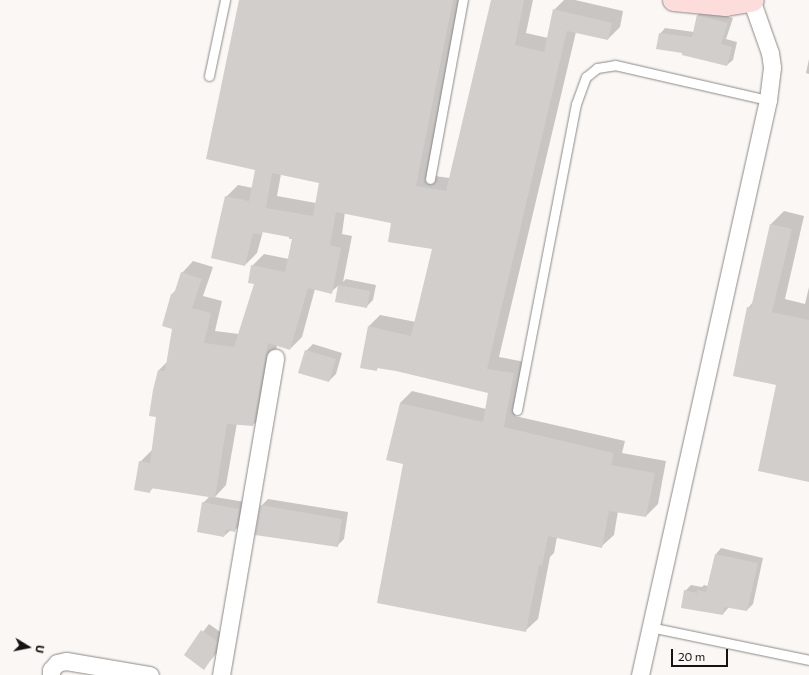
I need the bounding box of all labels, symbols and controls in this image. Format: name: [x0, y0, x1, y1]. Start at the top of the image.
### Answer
north arrow: [8, 627, 48, 667]
scale bar: [673, 641, 730, 667]
text: U: [33, 644, 47, 654]
text: 20 m: [678, 649, 705, 663]

